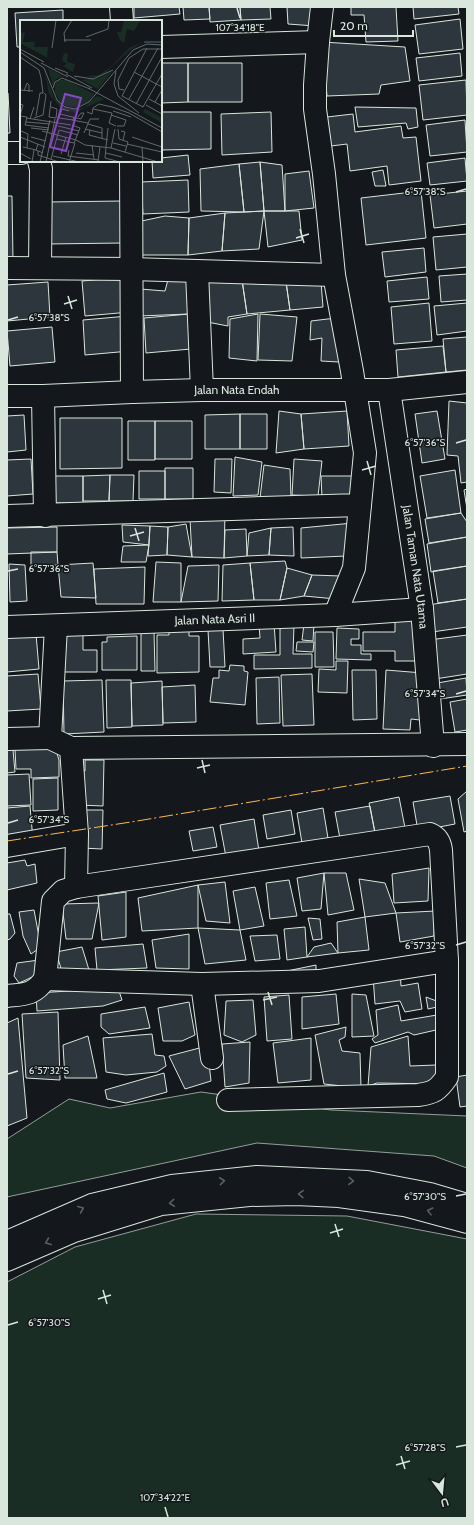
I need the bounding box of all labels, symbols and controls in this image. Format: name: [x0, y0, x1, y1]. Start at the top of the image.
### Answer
scale bar: [334, 12, 413, 38]
text: 20 m: [340, 18, 368, 33]
inset map: [20, 20, 162, 162]
text: 107°34'18"E: [216, 21, 265, 34]
text: 6°57'38"S: [404, 185, 446, 198]
text: 6°57'38"S: [28, 311, 70, 324]
street label: Jalan Nata Endah: [193, 382, 280, 397]
text: 6°57'36"S: [405, 436, 446, 449]
street label: Jalan Taman Nata Utama: [399, 503, 432, 630]
text: 6°57'36"S: [29, 562, 70, 575]
street label: Jalan Nata Asri II: [173, 610, 255, 628]
text: 6°57'34"S: [405, 687, 446, 700]
text: 6°57'34"S: [29, 813, 70, 826]
text: 6°57'32"S: [405, 939, 445, 952]
text: 6°57'32"S: [29, 1064, 69, 1077]
one-way arrow: [219, 1176, 225, 1185]
one-way arrow: [348, 1177, 354, 1186]
one-way arrow: [298, 1190, 304, 1198]
text: 6°57'30"S: [404, 1190, 446, 1203]
one-way arrow: [169, 1198, 175, 1207]
one-way arrow: [77, 1206, 84, 1214]
one-way arrow: [426, 1208, 433, 1216]
one-way arrow: [45, 1237, 52, 1245]
text: 6°57'30"S: [28, 1316, 70, 1329]
text: 6°57'28"S: [404, 1441, 446, 1454]
north arrow: [422, 1473, 462, 1513]
text: 107°34'22"E: [140, 1491, 191, 1504]
text: U: [439, 1495, 450, 1510]

